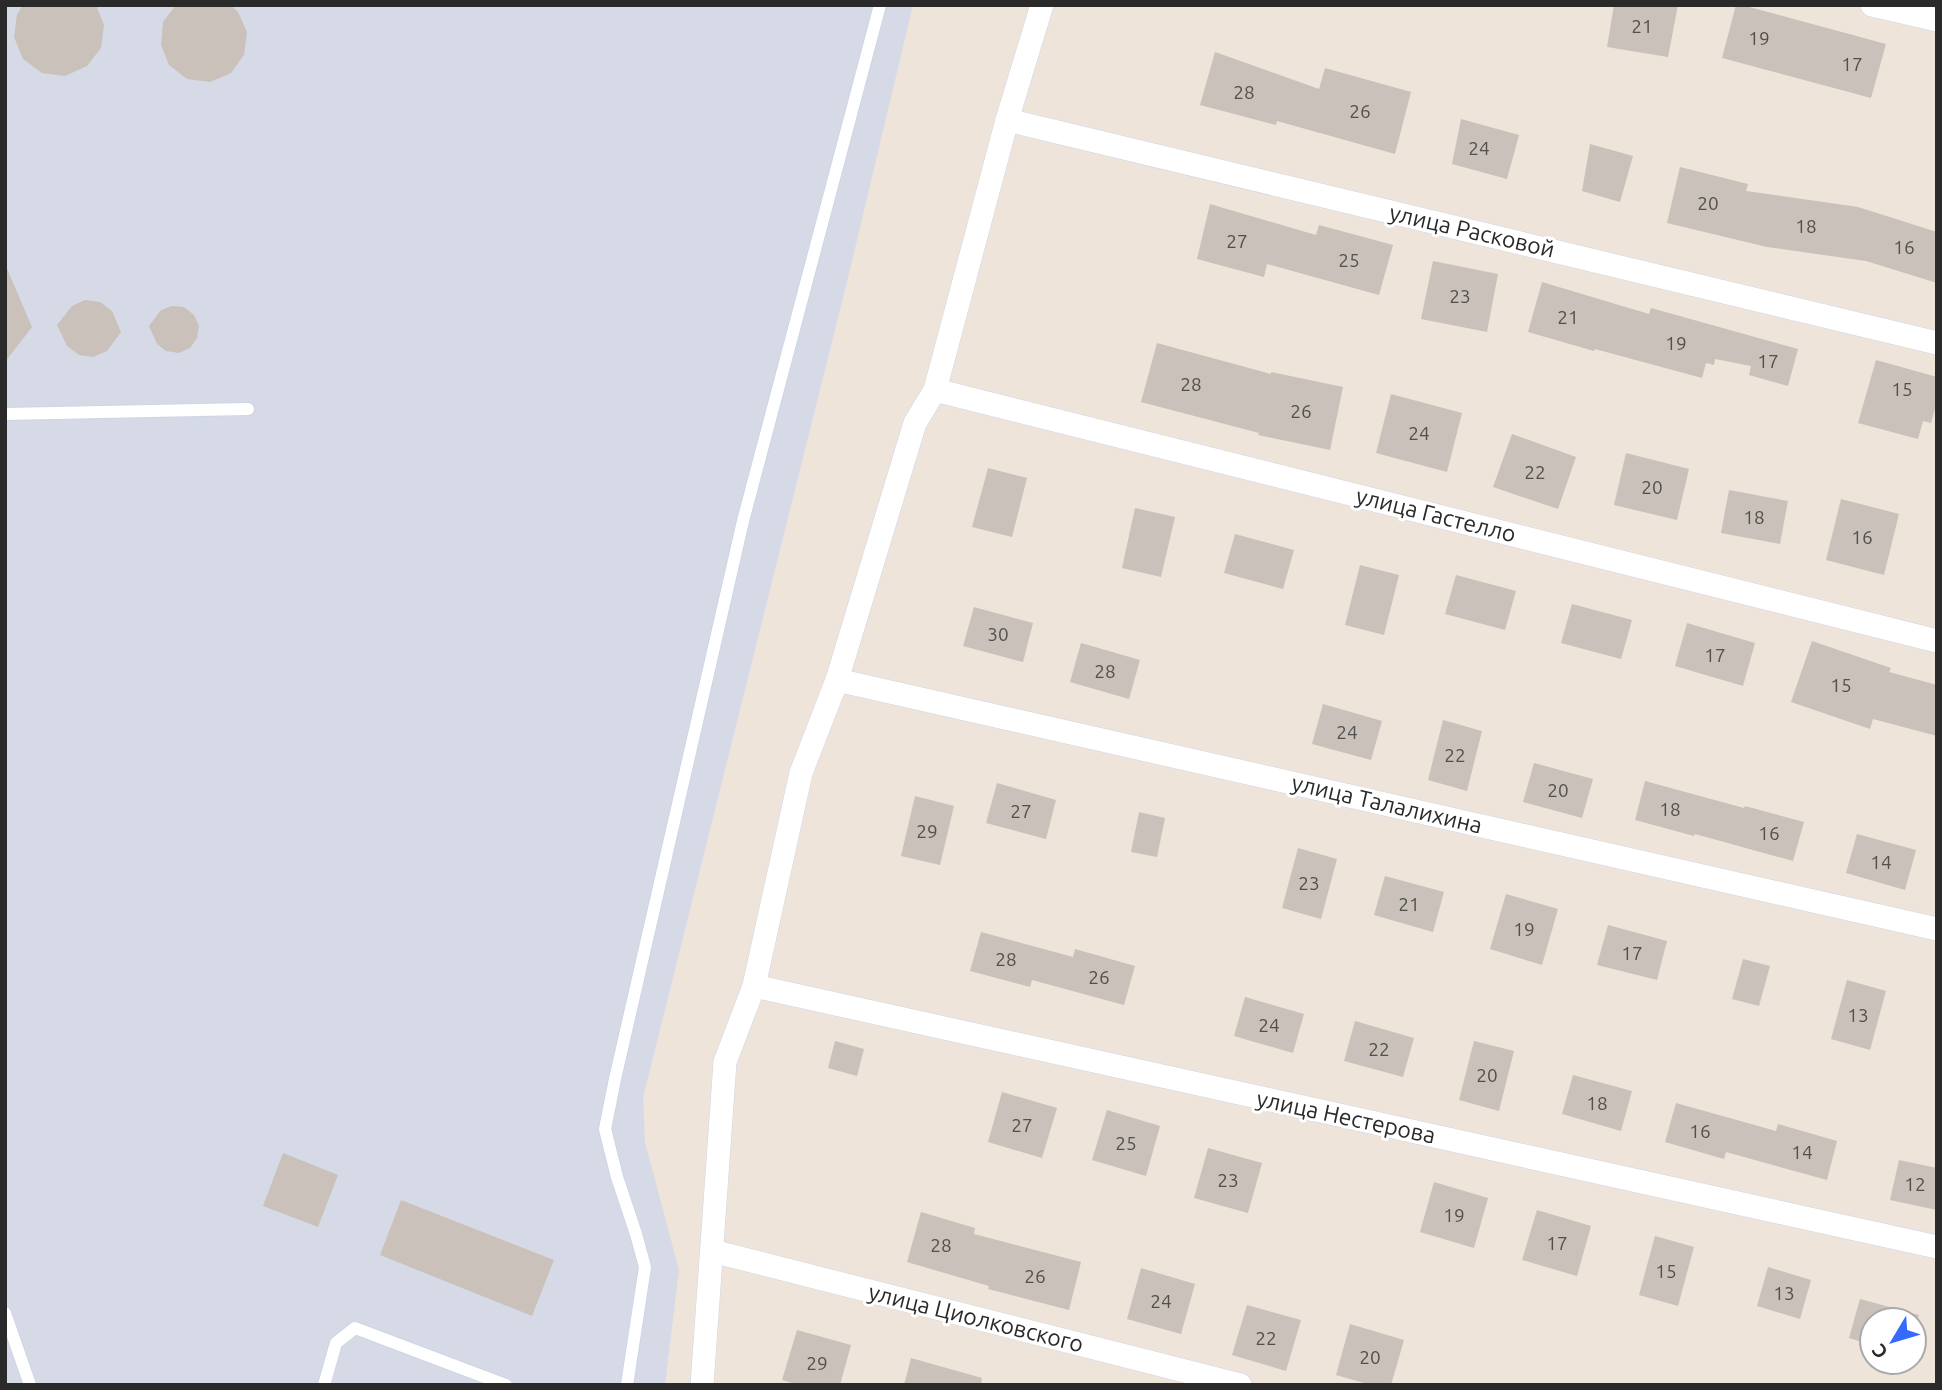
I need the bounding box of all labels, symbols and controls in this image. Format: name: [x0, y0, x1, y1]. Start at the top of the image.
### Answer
house number: 21: [1631, 15, 1653, 37]
house number: 19: [1748, 27, 1770, 49]
house number: 17: [1841, 53, 1863, 75]
house number: 28: [1233, 81, 1255, 103]
house number: 26: [1349, 100, 1371, 122]
house number: 24: [1468, 137, 1490, 159]
house number: 20: [1697, 192, 1719, 214]
street label: улица Расковой: [1387, 199, 1557, 262]
house number: 18: [1795, 215, 1817, 237]
house number: 27: [1226, 230, 1248, 252]
house number: 16: [1893, 236, 1915, 258]
house number: 25: [1338, 249, 1360, 271]
house number: 23: [1449, 285, 1471, 307]
house number: 21: [1557, 306, 1579, 328]
house number: 19: [1665, 332, 1687, 354]
house number: 17: [1757, 350, 1779, 372]
house number: 28: [1180, 373, 1202, 395]
house number: 15: [1891, 378, 1913, 400]
house number: 26: [1290, 400, 1312, 422]
house number: 24: [1408, 422, 1430, 444]
house number: 22: [1524, 461, 1546, 483]
house number: 20: [1641, 476, 1663, 498]
street label: улица Гастелло: [1354, 483, 1519, 546]
house number: 18: [1743, 506, 1765, 528]
house number: 16: [1851, 526, 1873, 548]
house number: 30: [987, 623, 1009, 645]
house number: 17: [1704, 644, 1726, 666]
house number: 28: [1094, 660, 1116, 682]
house number: 15: [1830, 674, 1852, 696]
house number: 24: [1336, 721, 1358, 743]
house number: 22: [1444, 744, 1466, 766]
street label: улица Талалихина: [1289, 769, 1485, 838]
house number: 20: [1547, 779, 1569, 801]
house number: 18: [1659, 798, 1681, 820]
house number: 27: [1010, 800, 1032, 822]
house number: 29: [916, 820, 938, 842]
house number: 16: [1758, 822, 1780, 844]
house number: 14: [1870, 851, 1892, 873]
house number: 23: [1298, 872, 1320, 894]
house number: 21: [1398, 893, 1420, 915]
house number: 19: [1513, 918, 1535, 940]
house number: 17: [1621, 942, 1643, 964]
house number: 28: [995, 948, 1017, 970]
house number: 26: [1088, 966, 1110, 988]
house number: 13: [1847, 1004, 1869, 1026]
house number: 24: [1258, 1014, 1280, 1036]
house number: 22: [1368, 1038, 1390, 1060]
house number: 20: [1476, 1064, 1498, 1086]
street label: улица Нестерова: [1254, 1085, 1438, 1148]
house number: 18: [1586, 1092, 1608, 1114]
house number: 27: [1011, 1114, 1033, 1136]
house number: 16: [1689, 1120, 1711, 1142]
house number: 25: [1115, 1132, 1137, 1154]
house number: 14: [1791, 1141, 1813, 1163]
house number: 23: [1217, 1169, 1239, 1191]
house number: 12: [1904, 1173, 1926, 1195]
house number: 19: [1443, 1204, 1465, 1226]
house number: 17: [1546, 1232, 1568, 1254]
house number: 28: [930, 1234, 952, 1256]
house number: 15: [1655, 1260, 1677, 1282]
house number: 26: [1024, 1265, 1046, 1287]
street label: улица Циолковского: [866, 1279, 1086, 1356]
house number: 13: [1773, 1282, 1795, 1304]
house number: 24: [1150, 1290, 1172, 1312]
north arrow: [1858, 1306, 1928, 1376]
house number: 22: [1255, 1327, 1277, 1349]
text: С: [1867, 1340, 1892, 1363]
house number: 20: [1359, 1346, 1381, 1368]
house number: 29: [806, 1352, 828, 1374]

